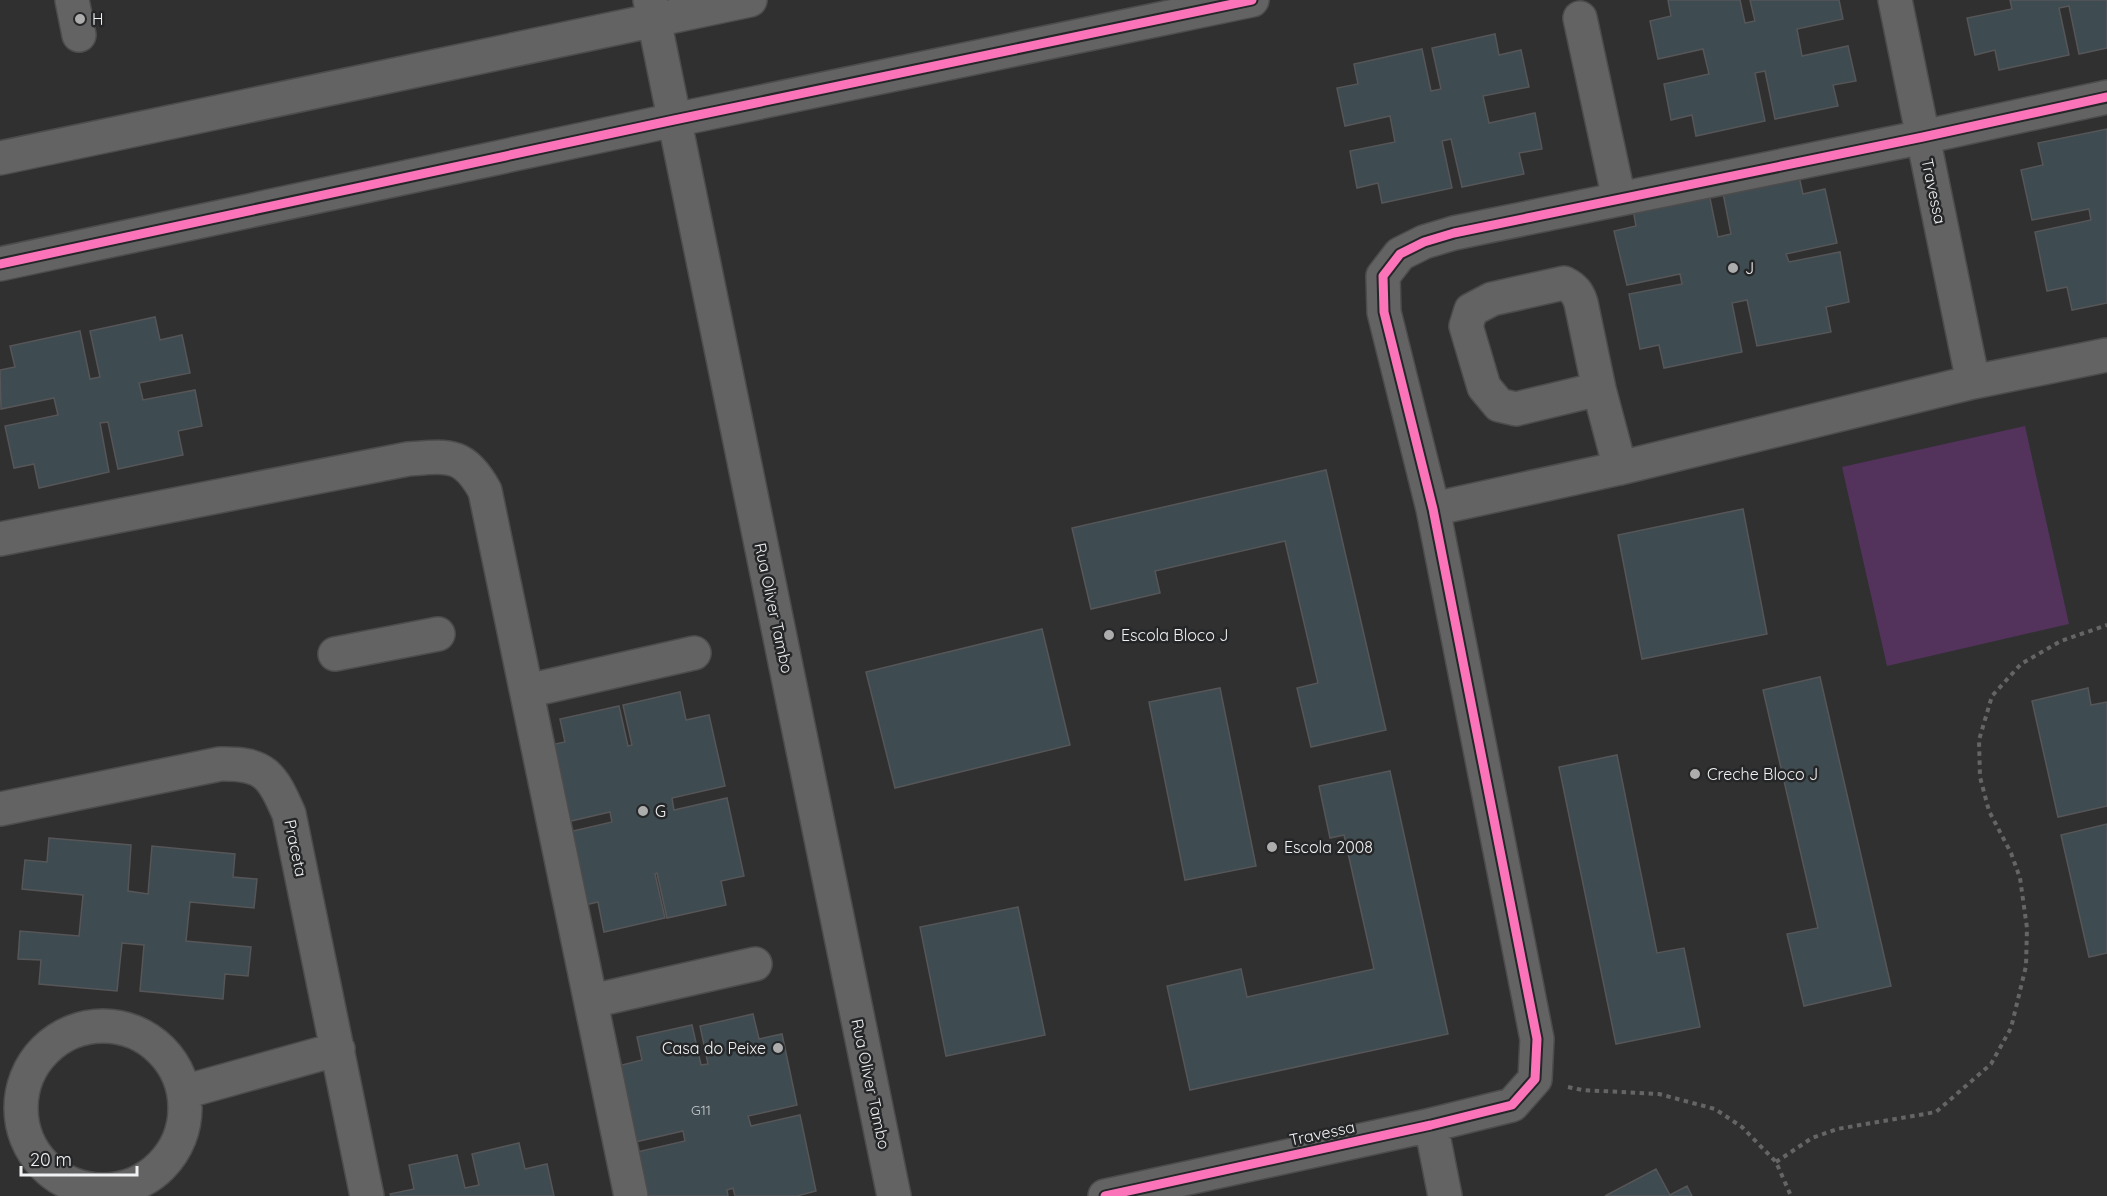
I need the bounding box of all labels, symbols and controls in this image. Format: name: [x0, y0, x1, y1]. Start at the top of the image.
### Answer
place label: H: [92, 9, 104, 29]
marker: H: [73, 12, 87, 26]
street label: Travessa: [1917, 156, 1951, 226]
place label: J: [1745, 258, 1754, 278]
marker: J: [1726, 261, 1740, 275]
street label: Rua Oliver Tambo: [750, 541, 798, 675]
place label: Escola Bloco J: [1121, 625, 1228, 645]
marker: Escola Bloco J: [1102, 628, 1116, 642]
place label: Creche Bloco J: [1707, 764, 1818, 784]
marker: Creche Bloco J: [1688, 767, 1702, 781]
place label: G: [655, 801, 666, 821]
marker: G: [636, 804, 650, 818]
street label: Praceta: [280, 818, 312, 878]
place label: Escola 2008: [1284, 837, 1373, 857]
marker: Escola 2008: [1265, 840, 1279, 854]
street label: Rua Oliver Tambo: [847, 1017, 895, 1151]
place label: Casa do Peixe: [662, 1038, 766, 1058]
marker: Casa do Peixe: [771, 1041, 785, 1055]
house number: G11: [691, 1101, 711, 1119]
street label: Travessa: [1287, 1116, 1357, 1150]
scale bar: [21, 1139, 136, 1177]
text: 20 m: [30, 1148, 72, 1171]

